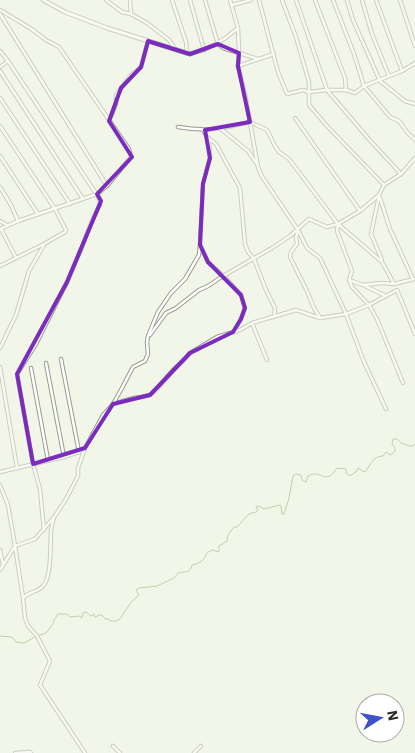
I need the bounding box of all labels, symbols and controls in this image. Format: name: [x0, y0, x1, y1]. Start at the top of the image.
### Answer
north arrow: [355, 693, 405, 743]
text: N: [383, 709, 403, 722]

